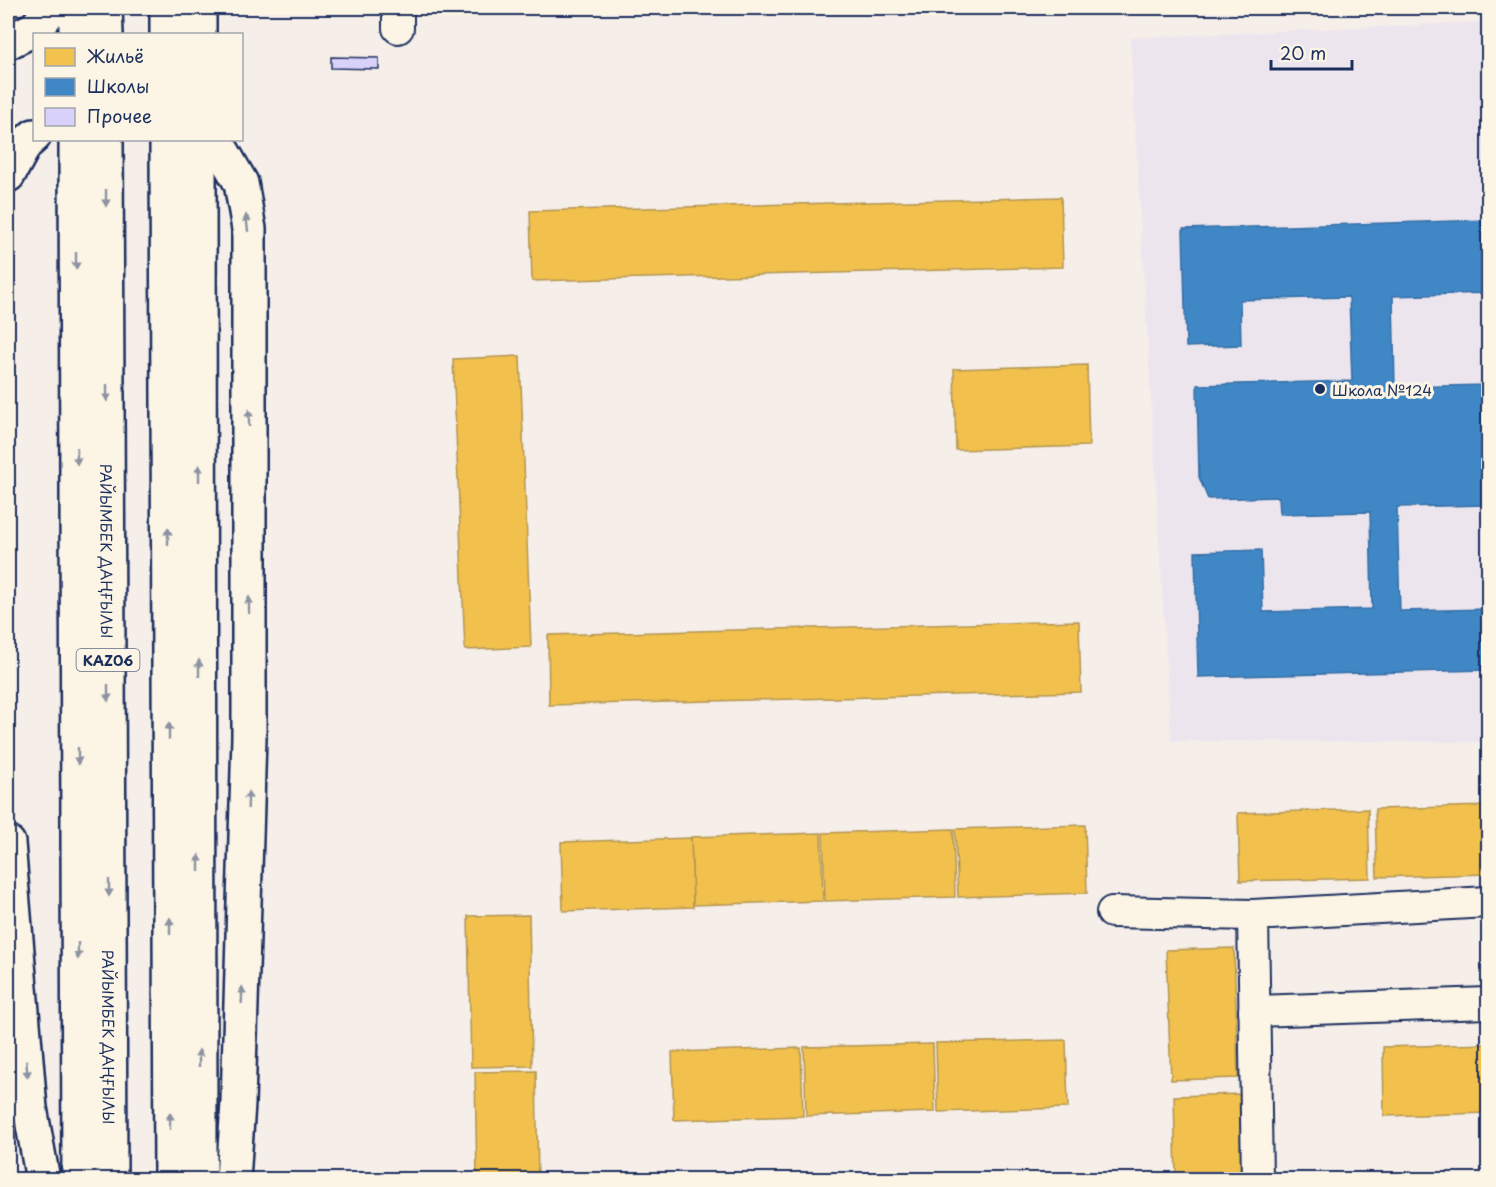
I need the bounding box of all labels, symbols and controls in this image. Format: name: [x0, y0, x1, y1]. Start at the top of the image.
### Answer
legend: [33, 33, 243, 141]
scale bar: [1271, 33, 1352, 71]
text: 20 m: [1280, 39, 1326, 66]
text: Жильё: [86, 42, 144, 69]
text: Школы: [87, 72, 150, 99]
text: Прочее: [87, 102, 152, 129]
one-way arrow: [101, 188, 111, 207]
one-way arrow: [243, 213, 252, 232]
one-way arrow: [71, 251, 81, 270]
place label: Школа №124: [1332, 378, 1432, 401]
marker: Школа №124: [1313, 382, 1327, 396]
one-way arrow: [102, 383, 112, 402]
one-way arrow: [244, 408, 254, 427]
one-way arrow: [72, 446, 82, 465]
street label: РАЙЫМБЕК ДАҢҒЫЛЫ: [96, 464, 119, 638]
one-way arrow: [194, 464, 204, 483]
one-way arrow: [163, 527, 173, 546]
one-way arrow: [244, 596, 254, 615]
road number: KАZ06: [76, 649, 140, 671]
one-way arrow: [194, 659, 204, 678]
one-way arrow: [103, 683, 113, 702]
one-way arrow: [164, 722, 174, 741]
one-way arrow: [73, 746, 83, 765]
one-way arrow: [243, 791, 252, 810]
one-way arrow: [194, 854, 204, 873]
one-way arrow: [104, 878, 114, 897]
one-way arrow: [165, 917, 175, 936]
one-way arrow: [73, 941, 83, 960]
street label: РАЙЫМБЕК ДАҢҒЫЛЫ: [98, 950, 121, 1124]
one-way arrow: [237, 986, 246, 1005]
one-way arrow: [194, 1049, 204, 1068]
one-way arrow: [22, 1059, 32, 1078]
one-way arrow: [165, 1112, 175, 1131]

